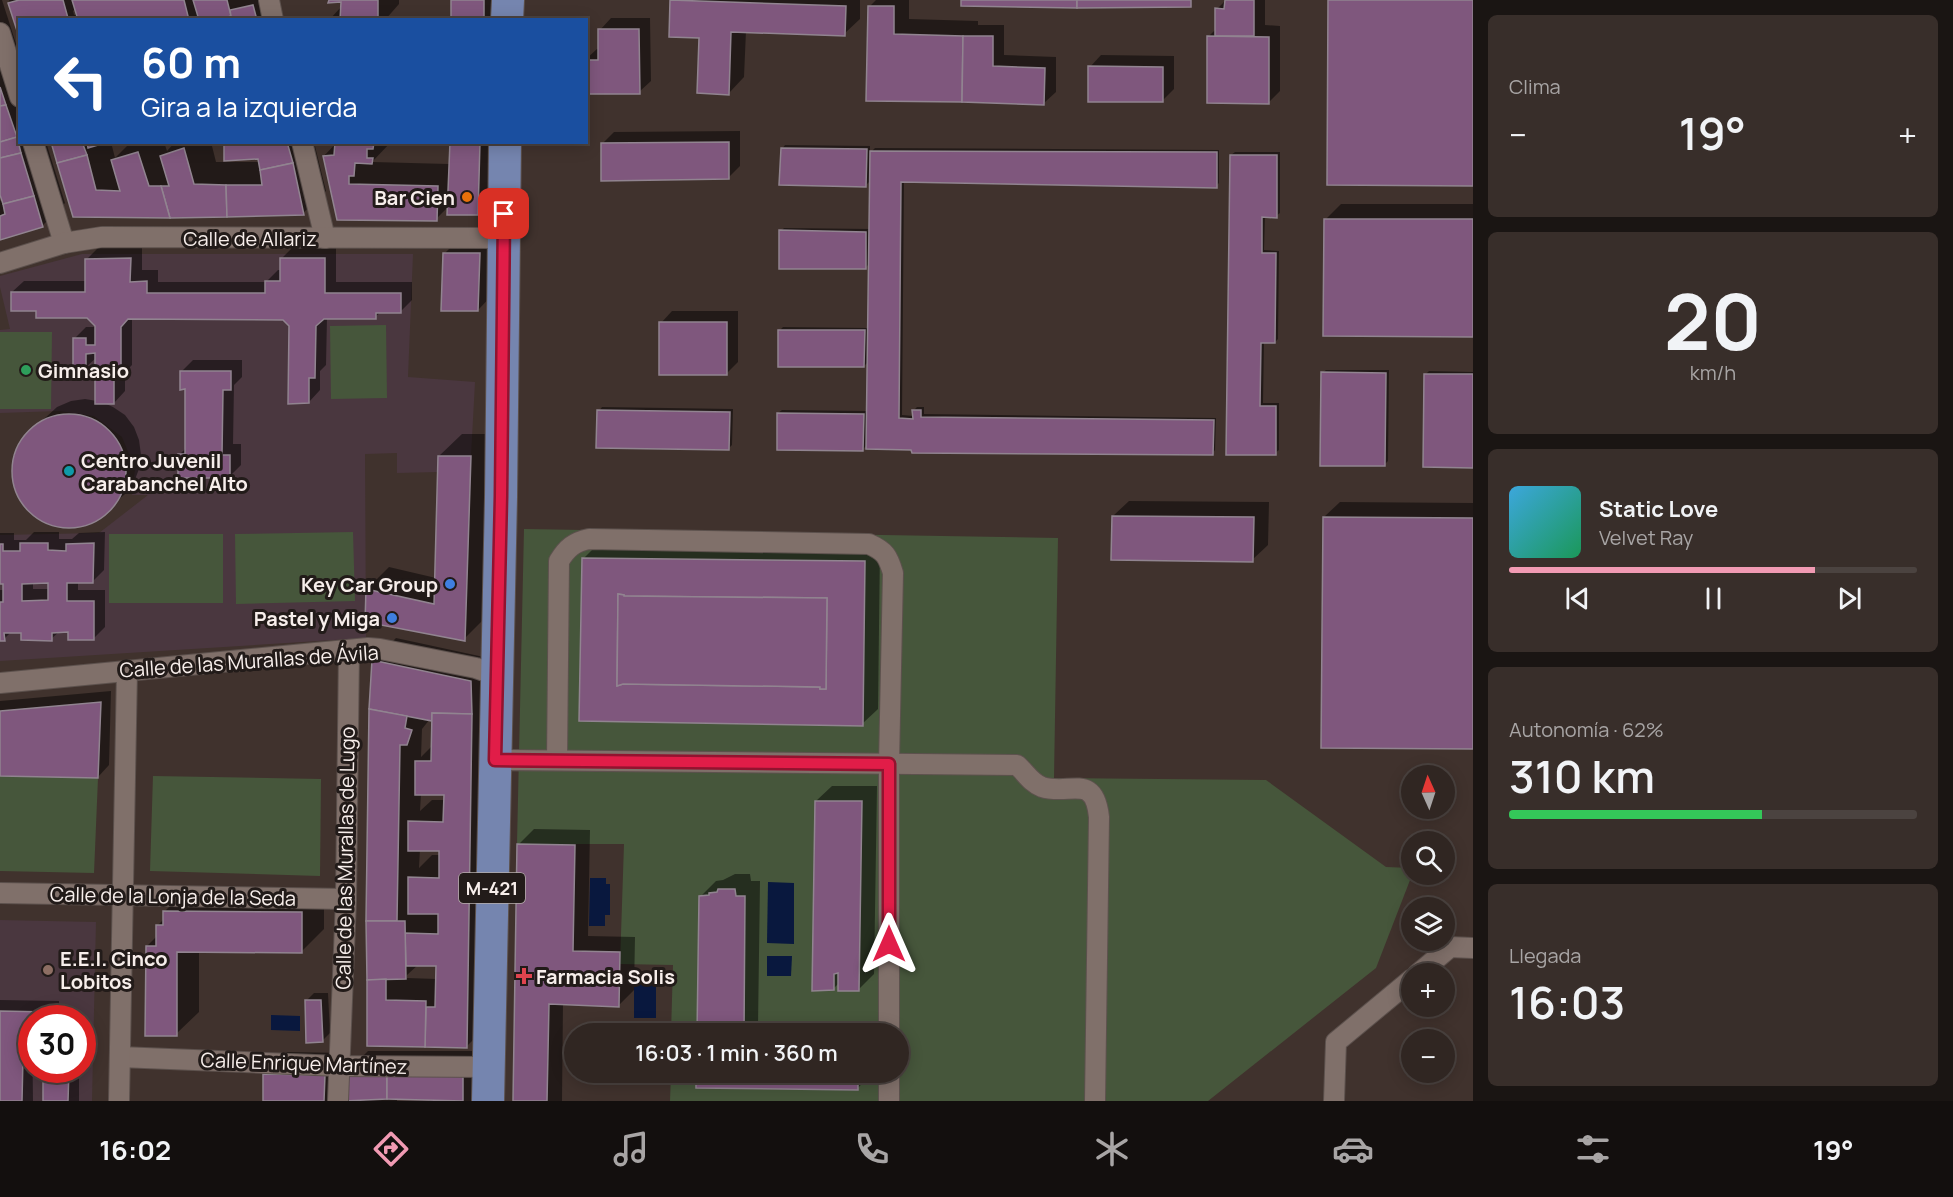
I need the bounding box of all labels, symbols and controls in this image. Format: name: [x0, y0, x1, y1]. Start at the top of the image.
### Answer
text: 60 m: [141, 33, 241, 91]
icon: left: [42, 42, 120, 120]
text: Clima: [1509, 73, 1561, 100]
text: Gira a la izquierda: [141, 88, 357, 125]
text: 19°: [1679, 102, 1746, 164]
text: −: [1509, 112, 1527, 157]
text: +: [1898, 112, 1917, 157]
place label: Bar Cien: [374, 184, 455, 211]
pin: [478, 188, 529, 239]
marker: Bar Cien: [460, 190, 474, 204]
icon: arrive: [487, 197, 520, 230]
street label: Calle de Allariz: [183, 225, 317, 252]
text: 20: [1664, 267, 1762, 373]
place label: Gimnasio: [38, 357, 129, 384]
text: km/h: [1690, 359, 1736, 386]
marker: Gimnasio: [19, 363, 33, 377]
place label: Centro Juvenil Carabanchel Alto: [81, 447, 248, 497]
marker: Centro Juvenil Carabanchel Alto: [62, 464, 76, 478]
text: Static Love: [1599, 494, 1718, 524]
text: Velvet Ray: [1599, 524, 1693, 551]
place label: Key Car Group: [301, 571, 438, 598]
marker: Key Car Group: [443, 577, 457, 591]
icon: previous: [1561, 582, 1594, 615]
icon: pause: [1697, 582, 1730, 615]
icon: next: [1833, 582, 1866, 615]
place label: Pastel y Miga: [254, 605, 380, 632]
marker: Pastel y Miga: [385, 611, 399, 625]
street label: Calle de las Murallas de Ávila: [118, 638, 380, 684]
text: Autonomía · 62%: [1509, 716, 1664, 743]
street label: Calle de las Murallas de Lugo: [329, 726, 361, 990]
text: 310 km: [1509, 745, 1655, 807]
north arrow: [1401, 765, 1455, 819]
map controls: [1401, 765, 1455, 1083]
button: search: [1401, 831, 1455, 885]
road number: M-421: [459, 873, 525, 903]
street label: Calle de la Lonja de la Seda: [50, 880, 296, 912]
button: layers: [1401, 897, 1455, 951]
position arrow: [857, 912, 921, 976]
text: Llegada: [1509, 942, 1581, 969]
place label: E.E.I. Cinco Lobitos: [60, 945, 168, 995]
marker: E.E.I. Cinco Lobitos: [41, 963, 55, 977]
place label: Farmacia Solis: [536, 963, 675, 990]
button: +: [1401, 963, 1455, 1017]
marker: Farmacia Solis: [517, 969, 531, 983]
text: 16:03: [1509, 971, 1625, 1033]
speed limit sign: 30: [18, 1005, 96, 1083]
button: −: [1401, 1029, 1455, 1083]
text: 16:03 · 1 min · 360 m: [635, 1038, 838, 1068]
street label: Calle Enrique Martínez: [200, 1046, 408, 1080]
icon: directions: [370, 1128, 412, 1170]
icon: music: [610, 1128, 652, 1170]
icon: phone: [851, 1128, 893, 1170]
icon: climate: [1091, 1128, 1133, 1170]
icon: car: [1332, 1128, 1374, 1170]
icon: filters: [1572, 1128, 1614, 1170]
text: 16:02: [99, 1131, 171, 1168]
text: 19°: [1813, 1131, 1854, 1168]

